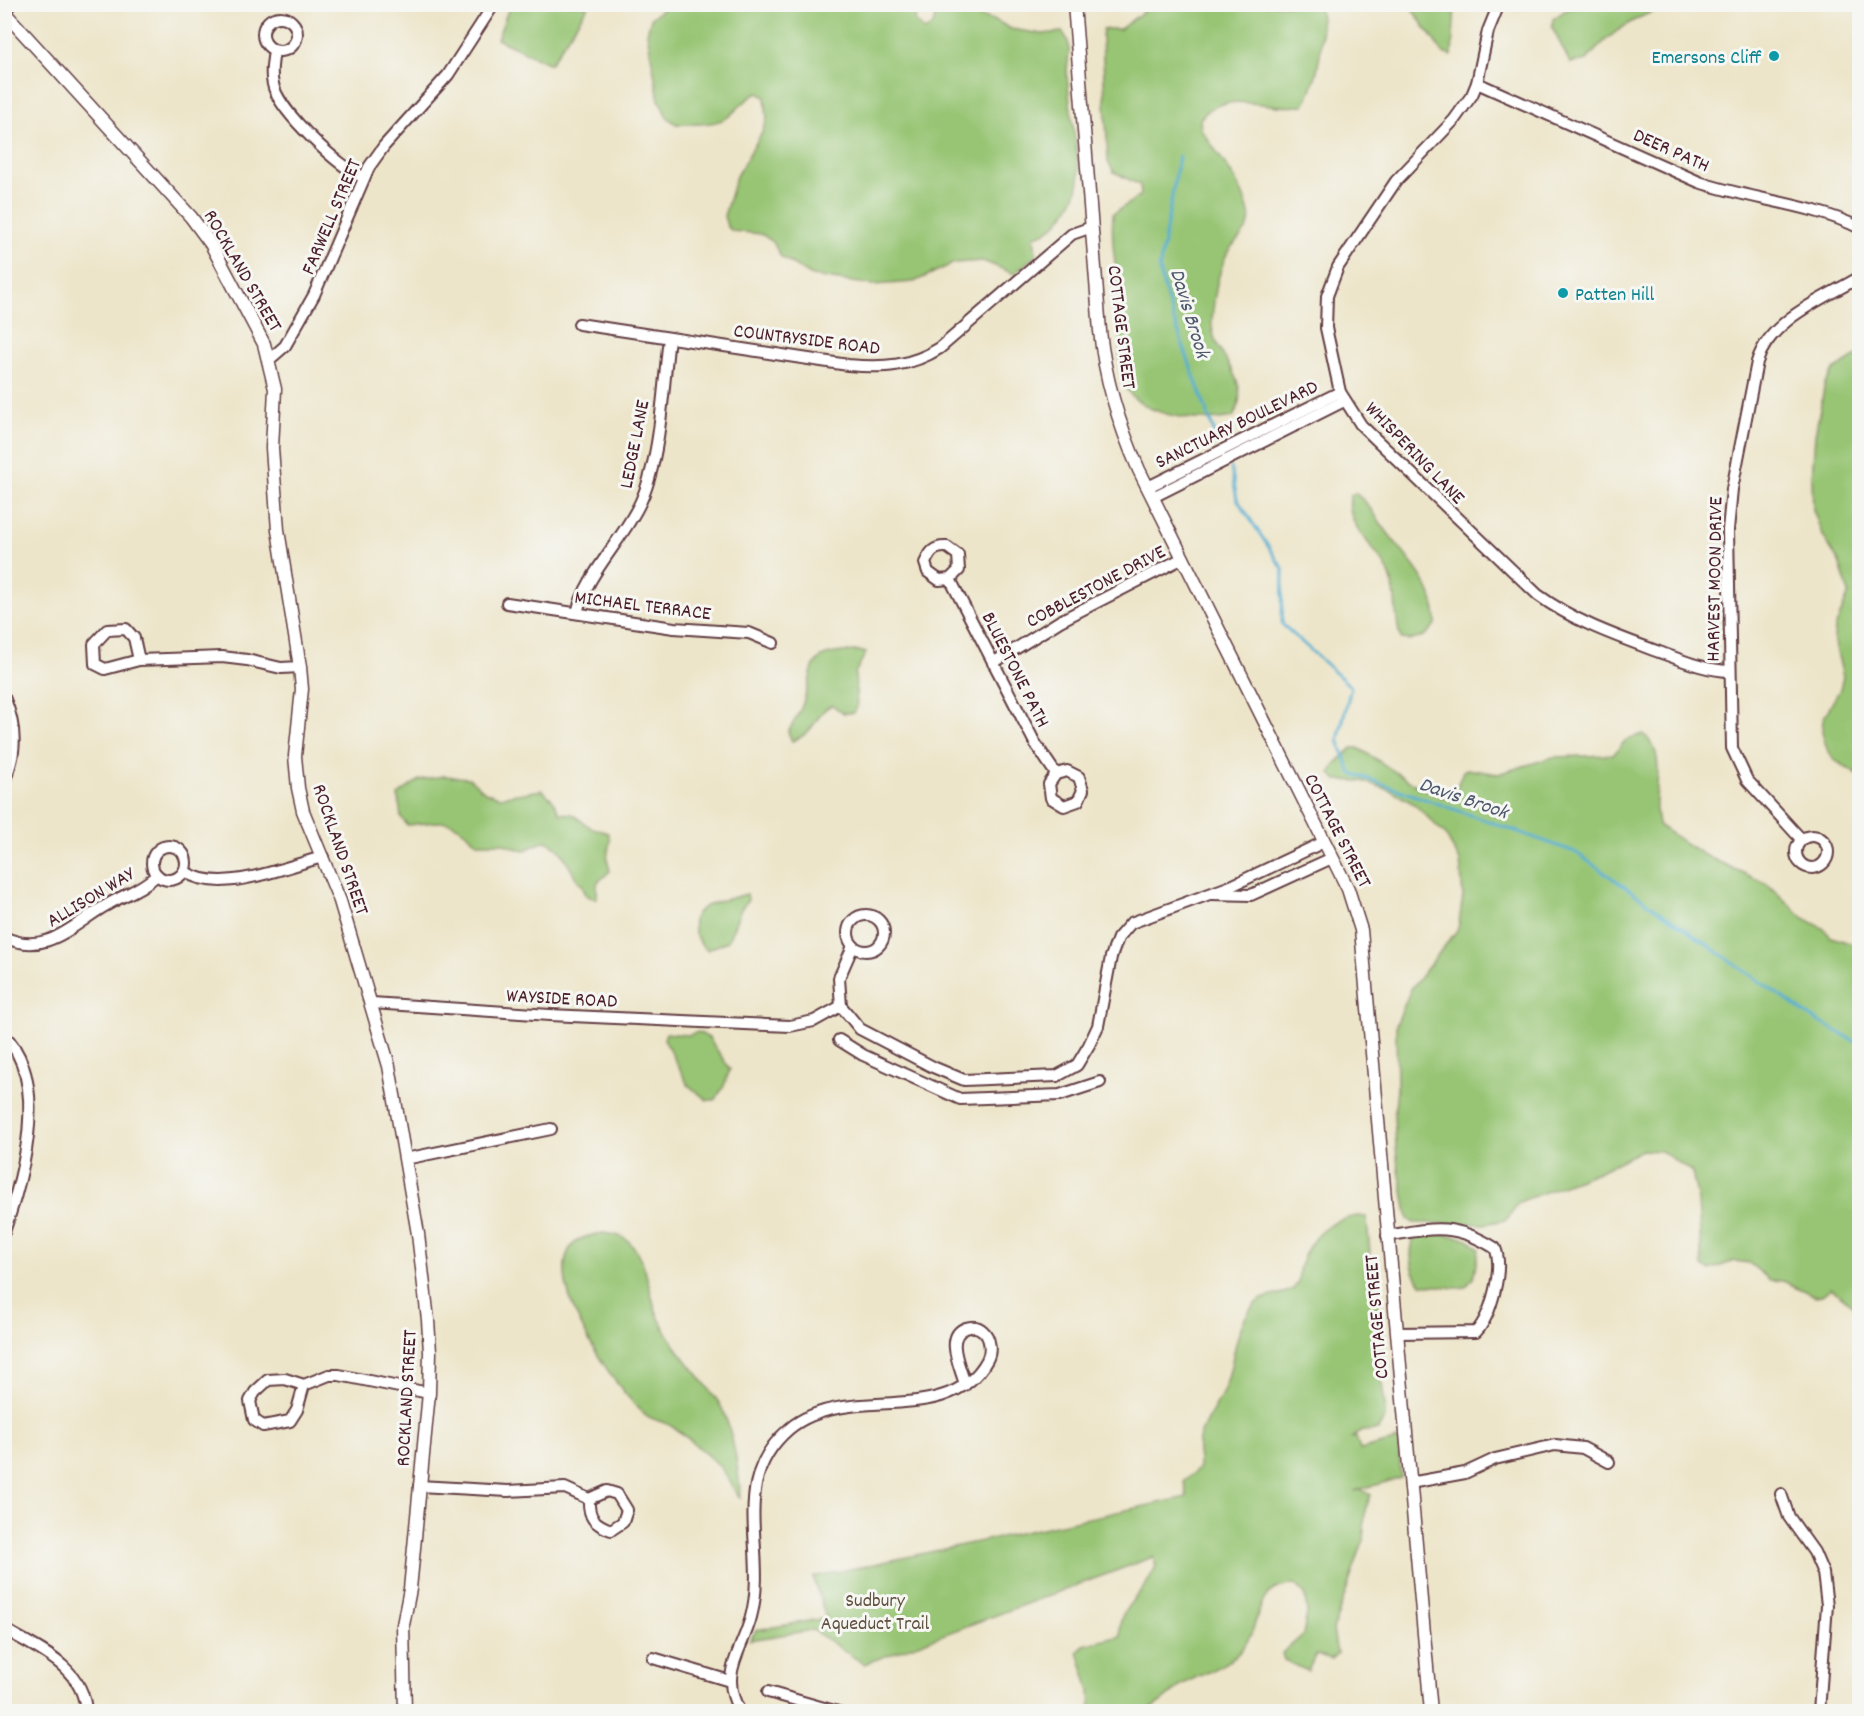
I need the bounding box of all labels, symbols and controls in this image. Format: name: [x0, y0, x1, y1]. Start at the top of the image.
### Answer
place label: Emersons Cliff: [1652, 45, 1762, 73]
marker: Emersons Cliff: [1767, 49, 1781, 63]
street label: DEER PATH: [1628, 122, 1713, 181]
street label: FARWELL STREET: [296, 155, 370, 280]
street label: ROCKLAND STREET: [195, 205, 288, 338]
street label: COTTAGE STREET: [1099, 264, 1142, 391]
water label: Davis Brook: [1160, 266, 1217, 365]
place label: Patten Hill: [1575, 282, 1654, 310]
marker: Patten Hill: [1556, 286, 1570, 300]
street label: COUNTRYSIDE ROAD: [732, 318, 881, 364]
street label: SANCTUARY BOULEVARD: [1151, 374, 1324, 477]
street label: WHISPERING LANE: [1357, 396, 1470, 512]
street label: LEDGE LANE: [614, 398, 658, 491]
street label: HARVEST MOON DRIVE: [1701, 496, 1731, 662]
street label: COBBLESTONE DRIVE: [1022, 539, 1171, 636]
street label: MICHAEL TERRACE: [573, 585, 712, 629]
street label: BLUESTONE PATH: [973, 608, 1056, 733]
street label: COTTAGE STREET: [1296, 769, 1377, 893]
water label: Davis Brook: [1415, 771, 1514, 830]
street label: ROCKLAND STREET: [304, 781, 375, 919]
street label: ALLISON WAY: [42, 861, 141, 936]
street label: WAYSIDE ROAD: [506, 983, 618, 1017]
street label: COTTAGE STREET: [1359, 1253, 1397, 1380]
street label: ROCKLAND STREET: [390, 1329, 426, 1467]
park label: Sudbury Aqueduct Trail: [821, 1588, 929, 1639]

